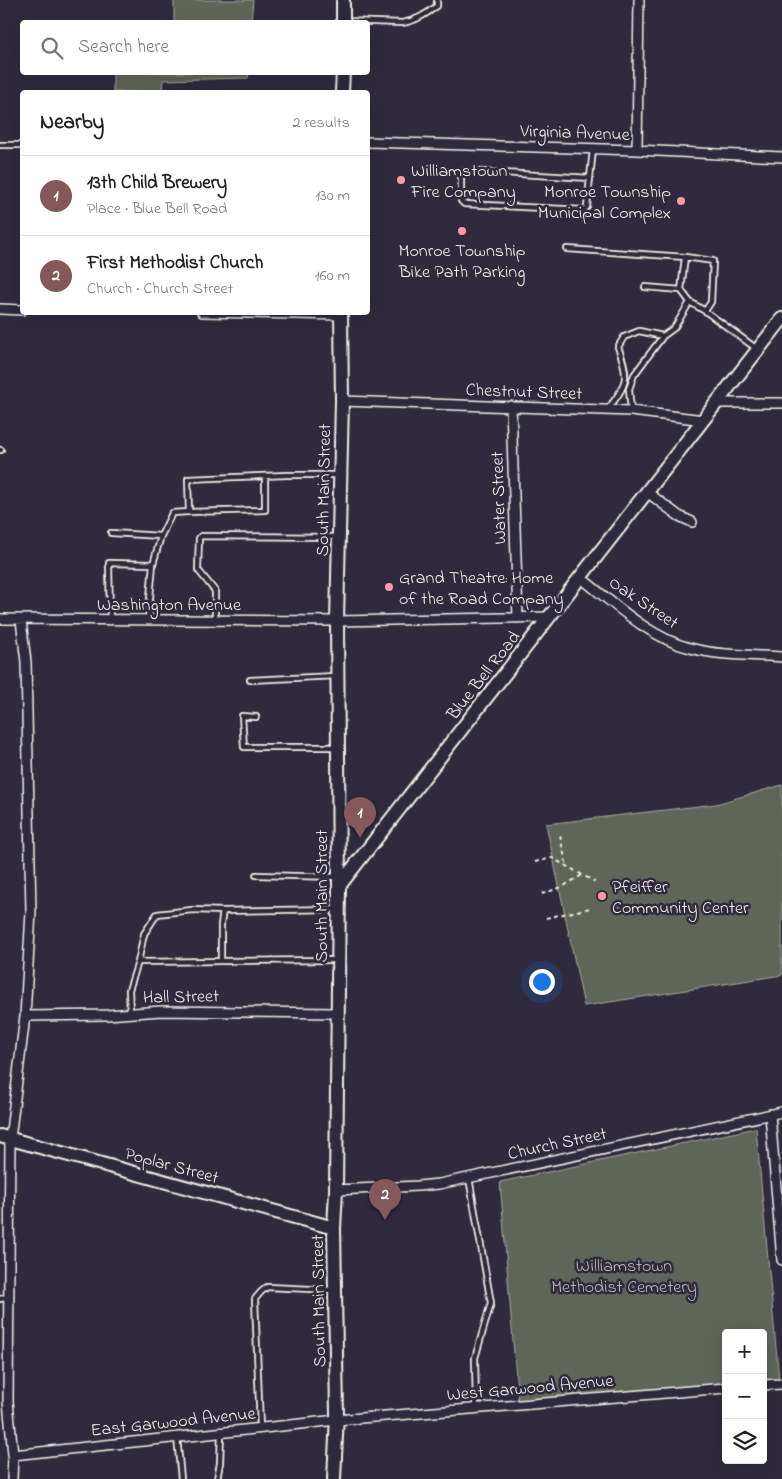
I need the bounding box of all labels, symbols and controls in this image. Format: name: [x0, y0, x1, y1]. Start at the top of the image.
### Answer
search box: [20, 20, 370, 75]
icon: search: [38, 34, 66, 62]
text: Search here: [78, 34, 169, 61]
text: Nearby: [40, 108, 104, 138]
text: 2 results: [292, 111, 350, 135]
street label: Virginia Avenue: [519, 119, 631, 150]
place label: Williamstown Fire Company: [410, 159, 516, 206]
text: 13th Child Brewery: [87, 170, 227, 197]
marker: Williamstown Fire Company: [395, 174, 407, 186]
place label: Monroe Township Municipal Complex: [538, 180, 671, 227]
text: 1: [53, 184, 59, 208]
text: 130 m: [315, 184, 350, 208]
marker: Monroe Township Municipal Complex: [675, 195, 687, 207]
text: Place · Blue Bell Road: [87, 197, 227, 221]
marker: Monroe Township Bike Path Parking: [456, 225, 468, 237]
place label: Monroe Township Bike Path Parking: [398, 239, 526, 287]
text: First Methodist Church: [87, 250, 263, 277]
text: 2: [52, 264, 60, 288]
text: 160 m: [315, 264, 350, 288]
text: Church · Church Street: [87, 277, 233, 301]
street label: Chestnut Street: [465, 378, 583, 408]
street label: South Main Street: [311, 423, 339, 557]
street label: Water Street: [485, 451, 515, 545]
place label: Grand Theatre: Home of the Road Company: [399, 566, 564, 613]
street label: Oak Street: [603, 571, 683, 637]
marker: Grand Theatre: Home of the Road Company: [383, 581, 395, 593]
street label: Washington Avenue: [97, 593, 242, 620]
street label: Blue Bell Road: [441, 626, 528, 727]
pin: 1: [344, 797, 376, 838]
street label: South Main Street: [310, 830, 336, 962]
place label: Pfeiffer Community Center: [612, 875, 749, 922]
marker: Pfeiffer Community Center: [596, 890, 608, 902]
your location: [529, 969, 555, 995]
street label: Hall Street: [143, 984, 219, 1012]
street label: Church Street: [505, 1122, 609, 1168]
street label: Poplar Street: [122, 1142, 221, 1192]
pin: 2: [369, 1179, 401, 1220]
street label: South Main Street: [306, 1234, 334, 1368]
park label: Williamstown Methodist Cemetery: [551, 1254, 697, 1301]
map controls: [722, 1329, 767, 1464]
button: +: [722, 1329, 767, 1374]
street label: West Garwood Avenue: [446, 1369, 615, 1409]
button: −: [722, 1374, 767, 1419]
street label: East Garwood Avenue: [89, 1401, 258, 1445]
button: layers: [722, 1419, 767, 1464]

